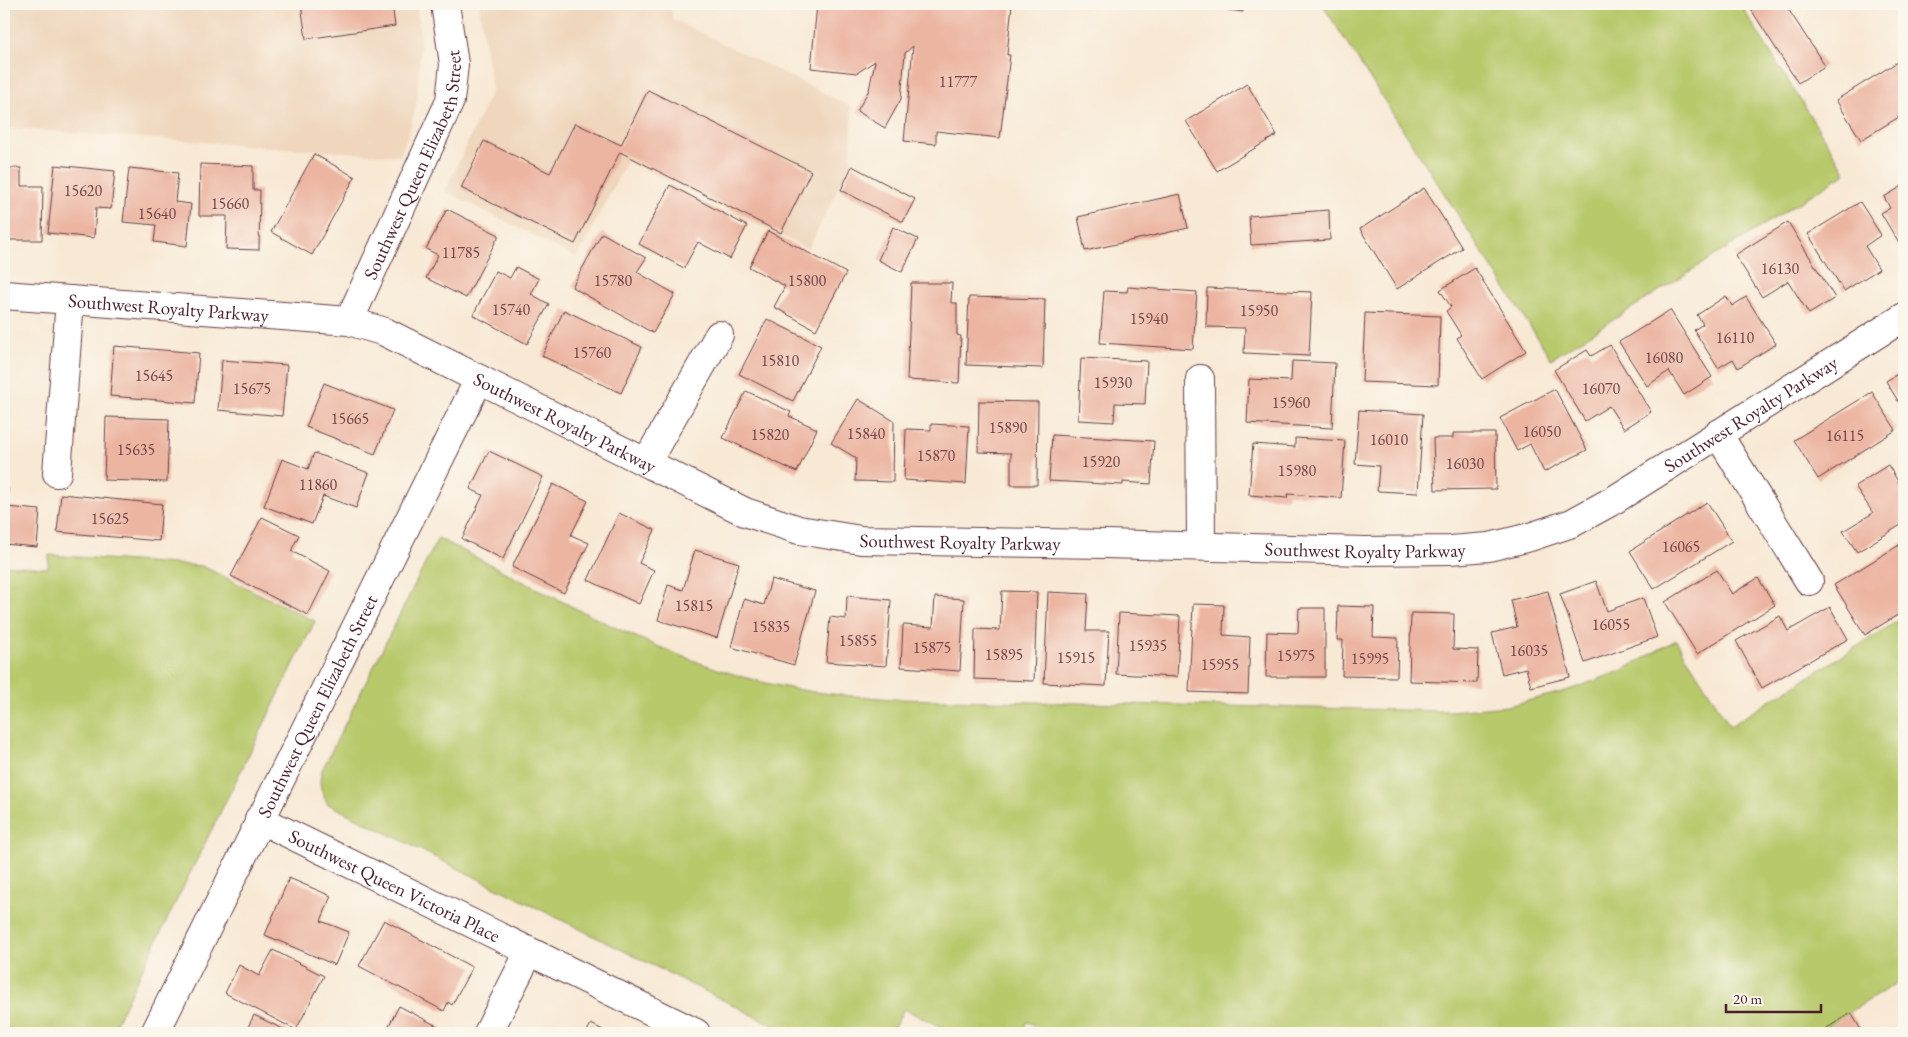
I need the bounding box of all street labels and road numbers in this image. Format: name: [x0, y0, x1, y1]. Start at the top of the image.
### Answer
street label: Southwest Queen Elizabeth Street: [357, 49, 466, 283]
street label: Southwest Royalty Parkway: [67, 287, 270, 327]
street label: Southwest Royalty Parkway: [1659, 349, 1843, 478]
street label: Southwest Royalty Parkway: [470, 366, 661, 479]
street label: Southwest Royalty Parkway: [859, 527, 1062, 556]
street label: Southwest Royalty Parkway: [1264, 536, 1467, 564]
street label: Southwest Queen Elizabeth Street: [251, 590, 383, 822]
street label: Southwest Queen Victoria Place: [285, 823, 505, 948]

